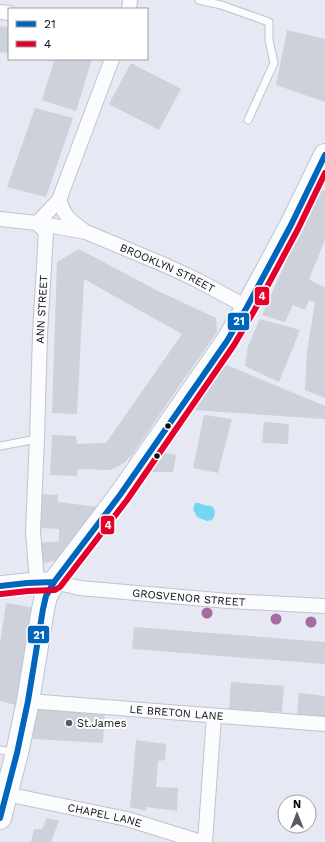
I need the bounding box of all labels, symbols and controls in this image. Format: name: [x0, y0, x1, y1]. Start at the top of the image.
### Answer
legend: [8, 8, 148, 60]
text: 21: [44, 17, 56, 31]
text: 4: [44, 37, 51, 51]
street label: BROOKLYN STREET: [118, 241, 217, 296]
street label: ANN STREET: [34, 274, 50, 344]
line badge: 4: [254, 286, 270, 306]
text: 4: [258, 290, 266, 303]
line badge: 21: [227, 312, 250, 331]
text: 21: [233, 315, 245, 328]
unlabelled marker: [163, 421, 173, 431]
unlabelled marker: [152, 451, 162, 461]
line badge: 4: [100, 515, 115, 535]
text: 4: [104, 519, 112, 532]
street label: GROSVENOR STREET: [132, 587, 246, 609]
line badge: 21: [27, 625, 50, 644]
text: 21: [33, 629, 45, 642]
street label: LE BRETON LANE: [129, 703, 224, 723]
place label: St.James: [77, 717, 127, 730]
marker: St.James: [64, 718, 74, 728]
north arrow: [277, 794, 317, 834]
text: N: [293, 798, 301, 811]
street label: CHAPEL LANE: [66, 801, 143, 830]

